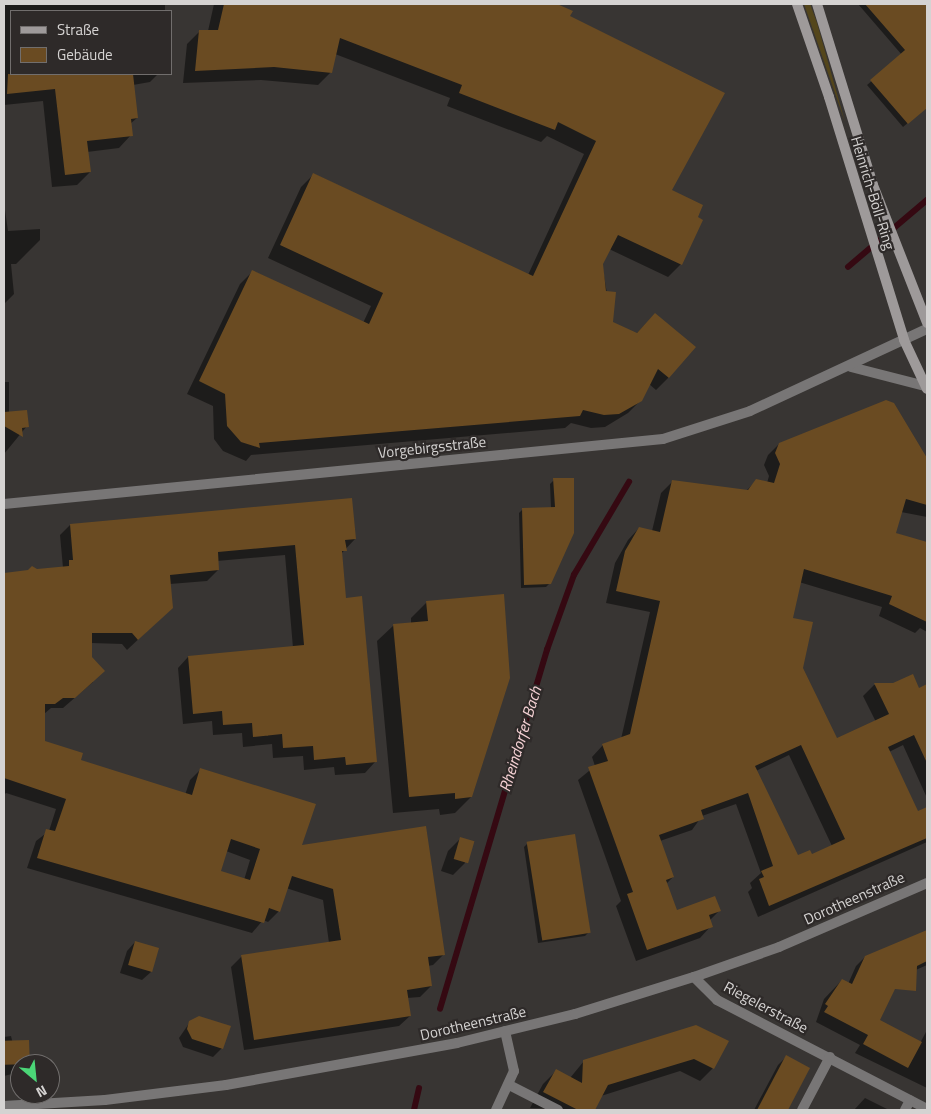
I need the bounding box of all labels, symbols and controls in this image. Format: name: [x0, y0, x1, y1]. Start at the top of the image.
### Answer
legend: [10, 10, 172, 75]
text: Straße: [57, 18, 99, 41]
text: Gebäude: [57, 43, 113, 66]
street label: Heinrich-Böll-Ring: [847, 134, 899, 252]
street label: Vorgebirgsstraße: [377, 432, 487, 462]
water label: Rheindorfer Bach: [495, 684, 545, 794]
street label: Dorotheenstraße: [801, 868, 907, 928]
street label: Riegelerstraße: [721, 977, 811, 1037]
street label: Dorotheenstraße: [418, 1002, 528, 1044]
north arrow: [10, 1054, 60, 1104]
text: N: [33, 1080, 51, 1103]

